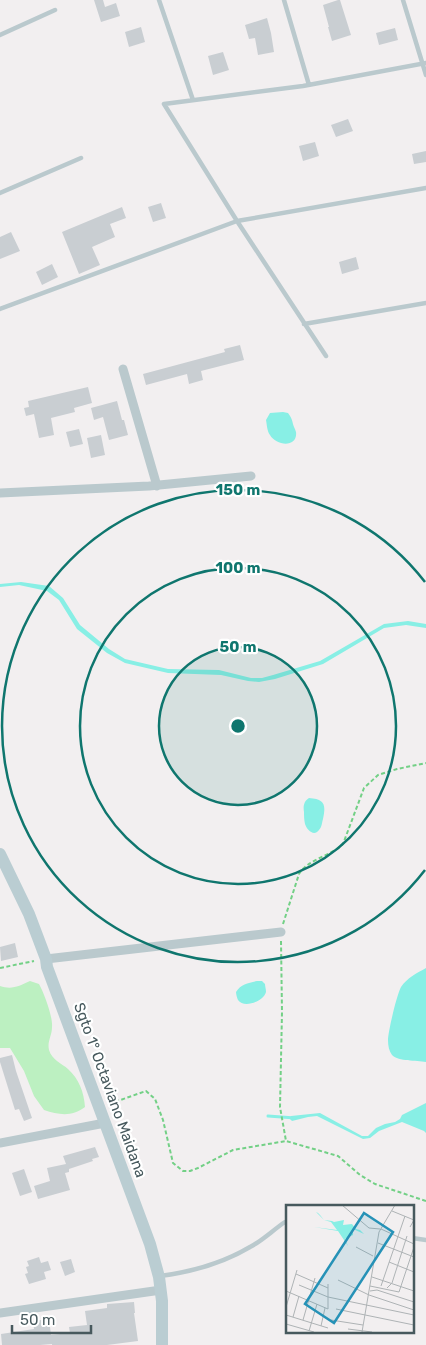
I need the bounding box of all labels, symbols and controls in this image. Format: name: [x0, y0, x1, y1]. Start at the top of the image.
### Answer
text: 150 m: [216, 481, 260, 499]
text: 100 m: [216, 559, 260, 577]
text: 50 m: [220, 638, 256, 656]
centre of rings: [229, 717, 247, 735]
street label: Sgto 1° Octaviano Maidana: [70, 1000, 150, 1180]
inset map: [286, 1205, 414, 1332]
scale bar: [12, 1302, 91, 1334]
text: 50 m: [20, 1311, 55, 1329]

